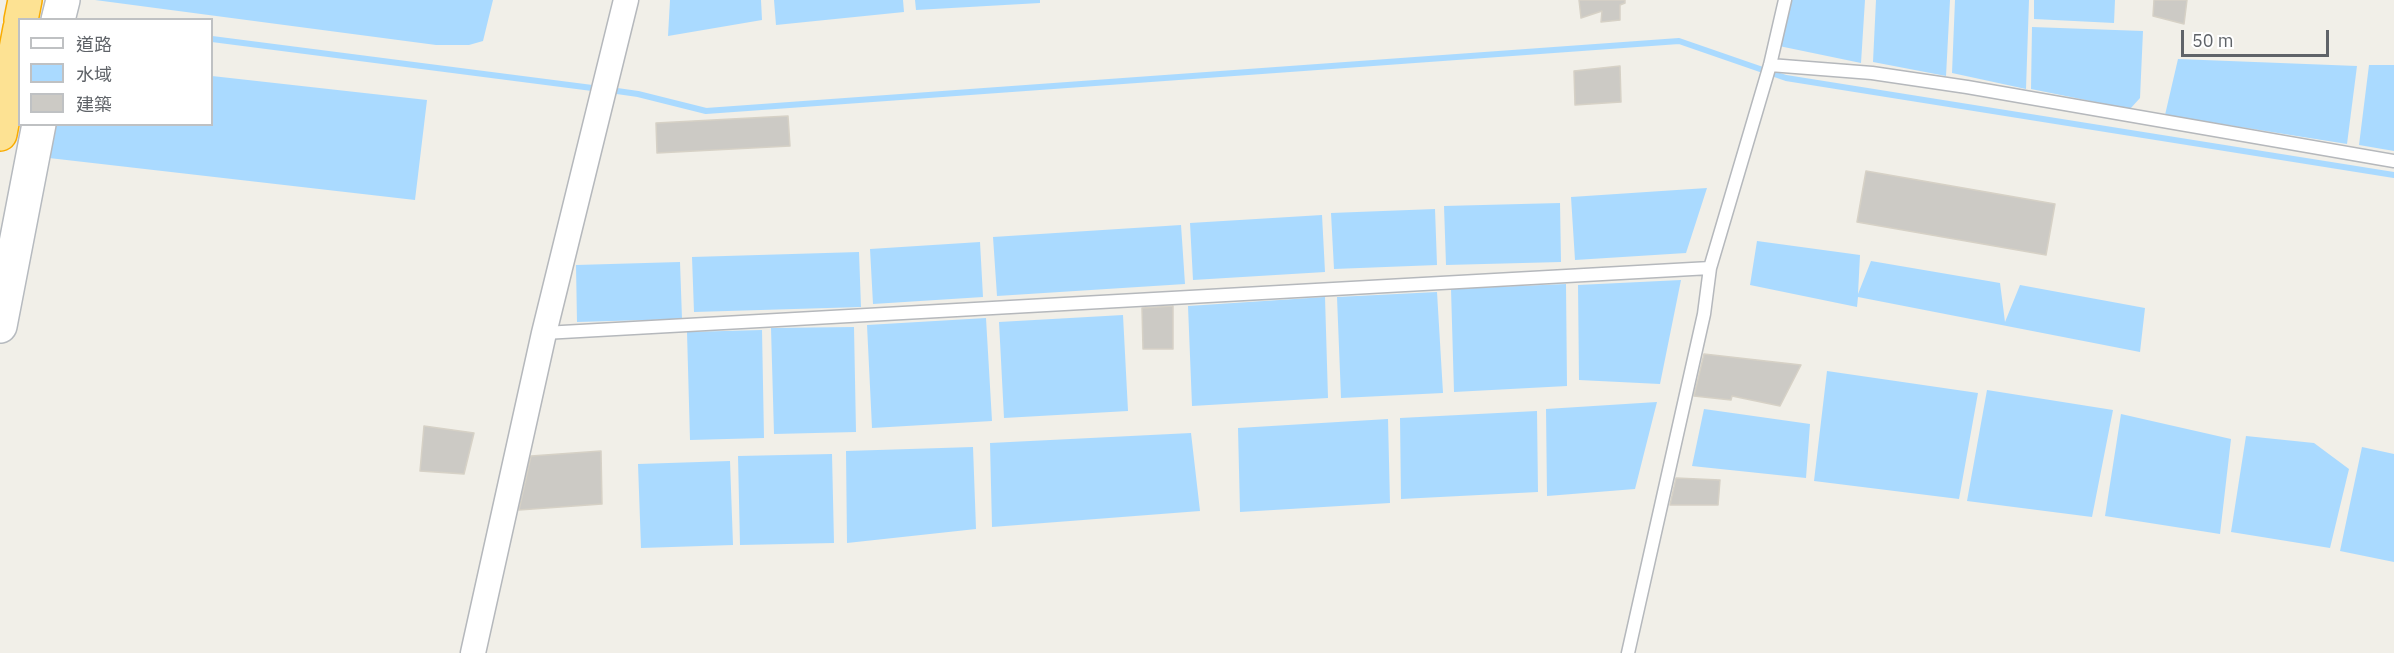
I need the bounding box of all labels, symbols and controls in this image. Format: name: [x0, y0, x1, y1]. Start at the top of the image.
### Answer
legend: [18, 18, 213, 126]
scale bar: [2184, 18, 2332, 56]
text: 50 m: [2192, 29, 2234, 52]
text: 道路: [76, 33, 112, 56]
text: 水域: [76, 63, 112, 86]
text: 建築: [76, 93, 112, 116]

